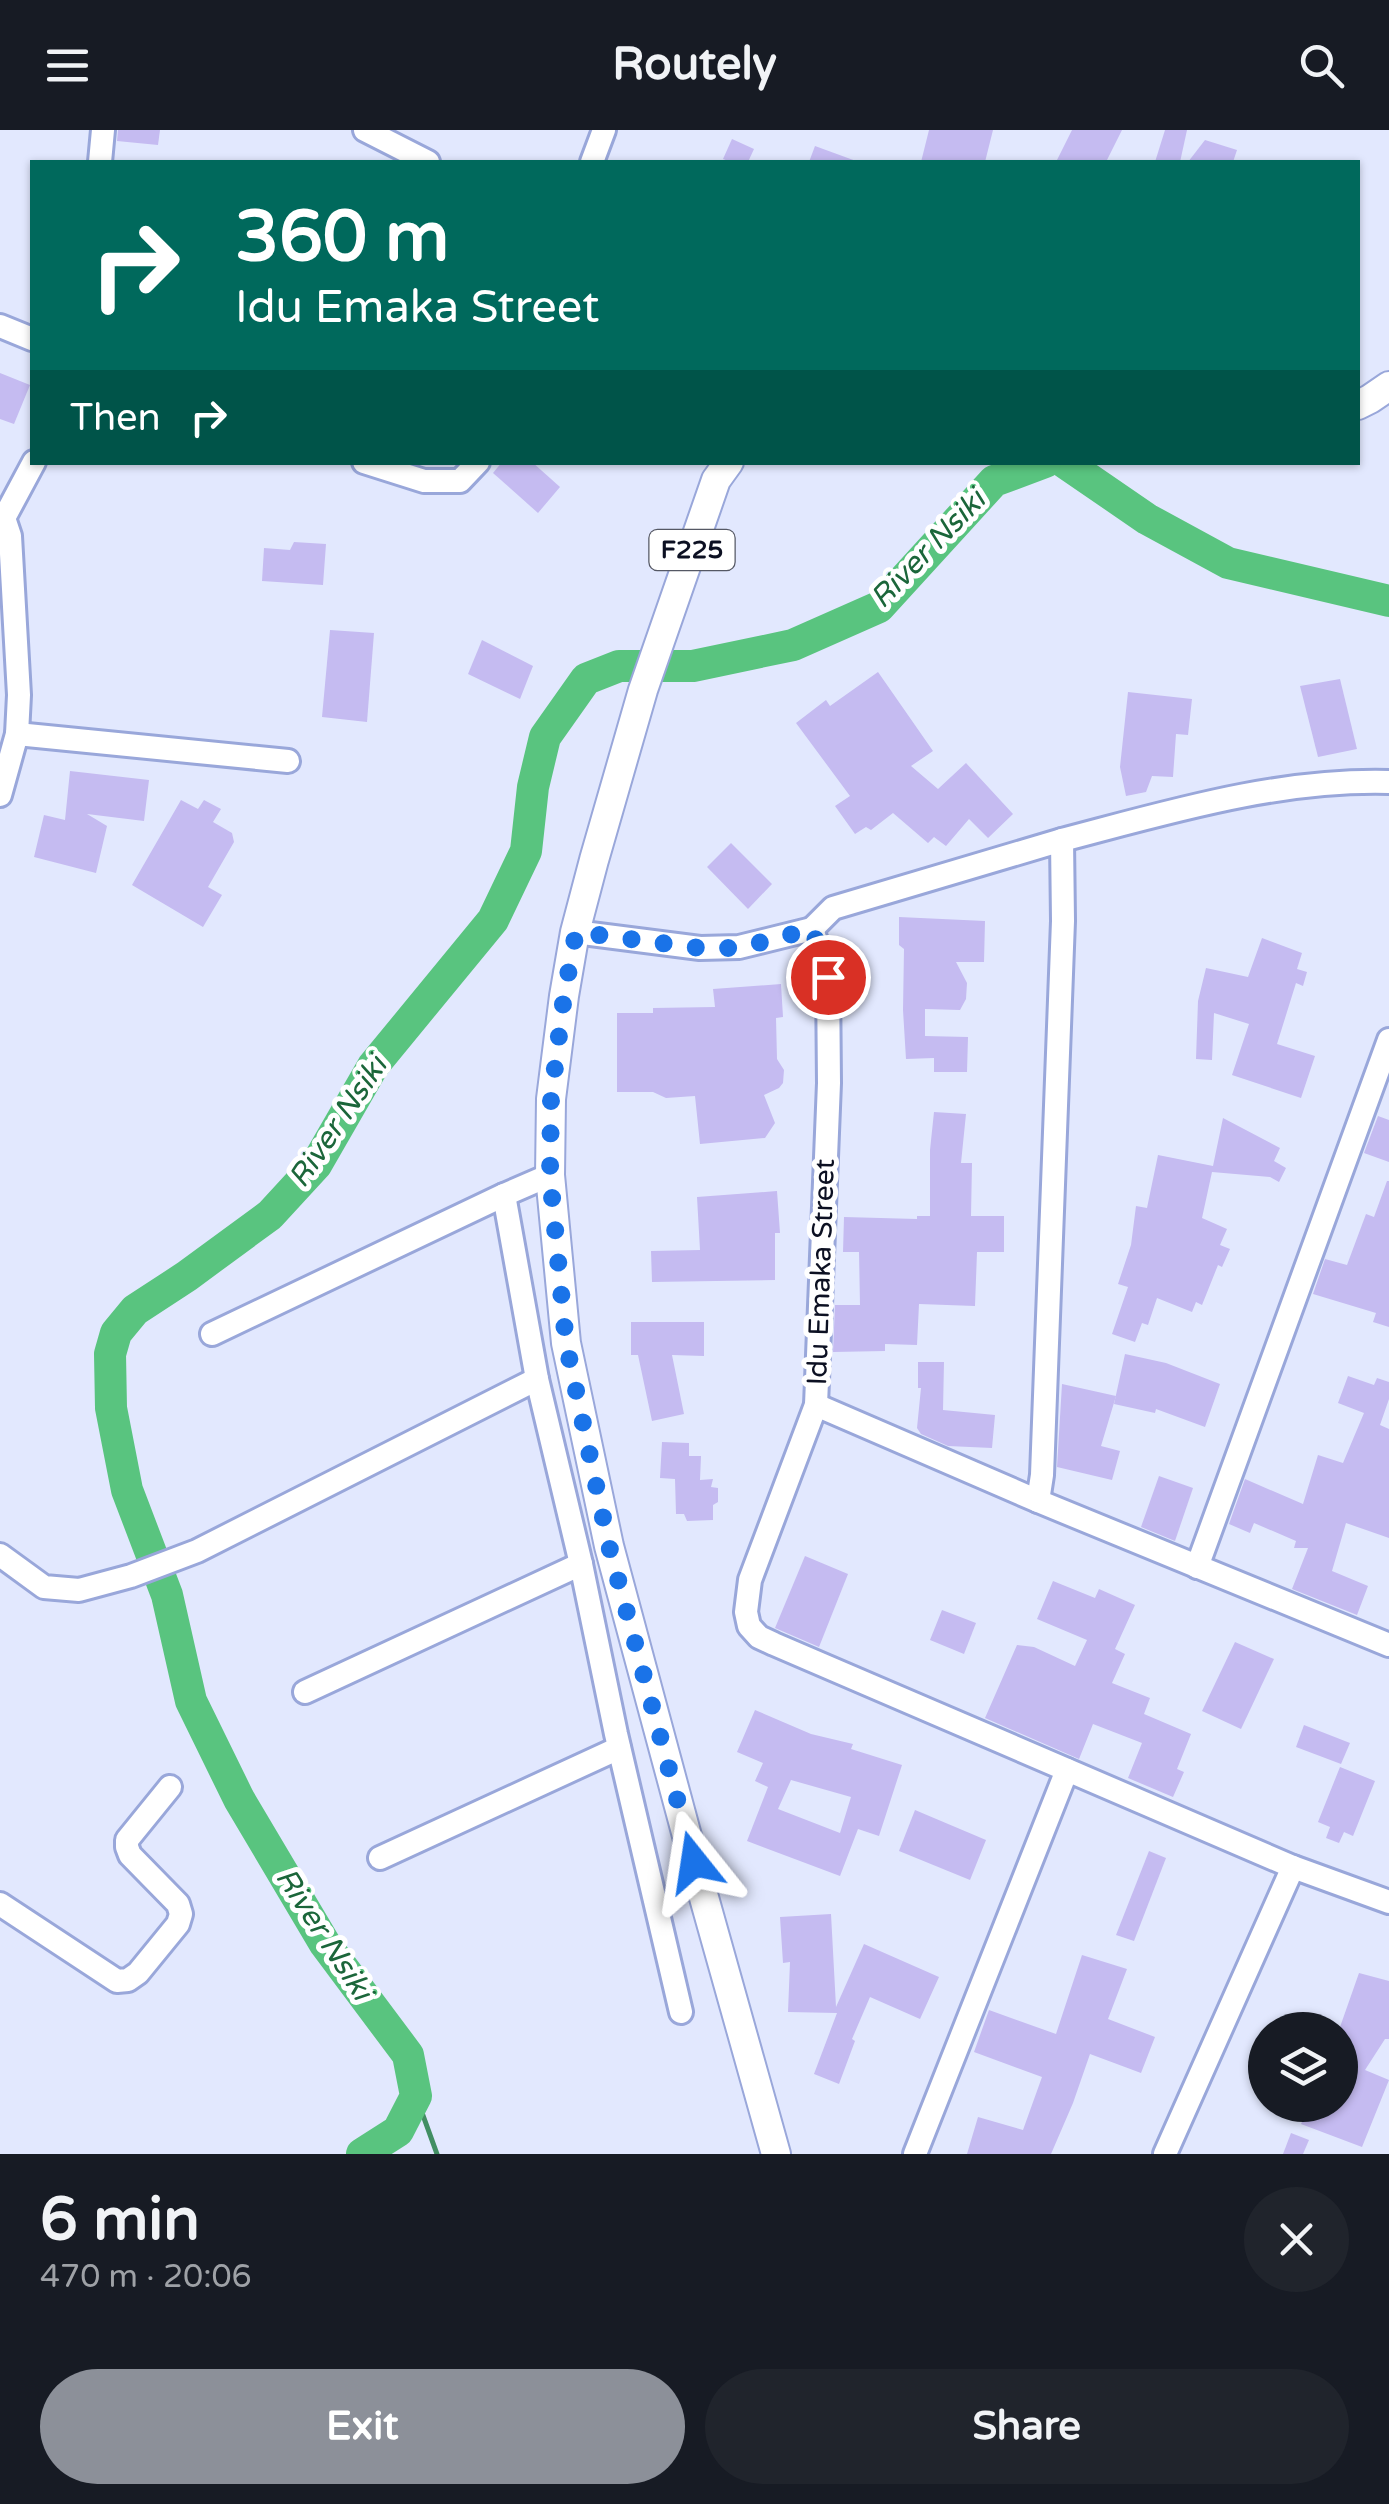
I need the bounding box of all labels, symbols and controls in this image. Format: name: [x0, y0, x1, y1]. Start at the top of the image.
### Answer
icon: menu: [40, 38, 95, 93]
text: Routely: [612, 38, 777, 92]
icon: search: [1294, 38, 1349, 93]
text: 360 m: [235, 196, 449, 280]
icon: right: [70, 200, 200, 330]
text: Idu Emaka Street: [235, 281, 599, 335]
icon: right: [181, 390, 236, 445]
text: Then: [70, 395, 161, 441]
water label: River Nsiki: [863, 480, 996, 616]
road number: F225: [650, 530, 734, 570]
pin: [786, 935, 871, 1020]
icon: arrive: [801, 950, 856, 1005]
water label: River Nsiki: [281, 1046, 397, 1195]
street label: Idu Emaka Street: [800, 1158, 842, 1386]
position arrow: [642, 1810, 746, 1914]
water label: River Nsiki: [268, 1861, 382, 2010]
map controls: [1248, 2012, 1358, 2122]
button: layers: [1248, 2012, 1358, 2122]
text: 6 min: [40, 2184, 200, 2256]
button: close: [1244, 2187, 1349, 2292]
text: 470 m · 20:06: [40, 2258, 252, 2296]
button: Exit: [40, 2369, 685, 2484]
button: Share: [705, 2369, 1349, 2484]

